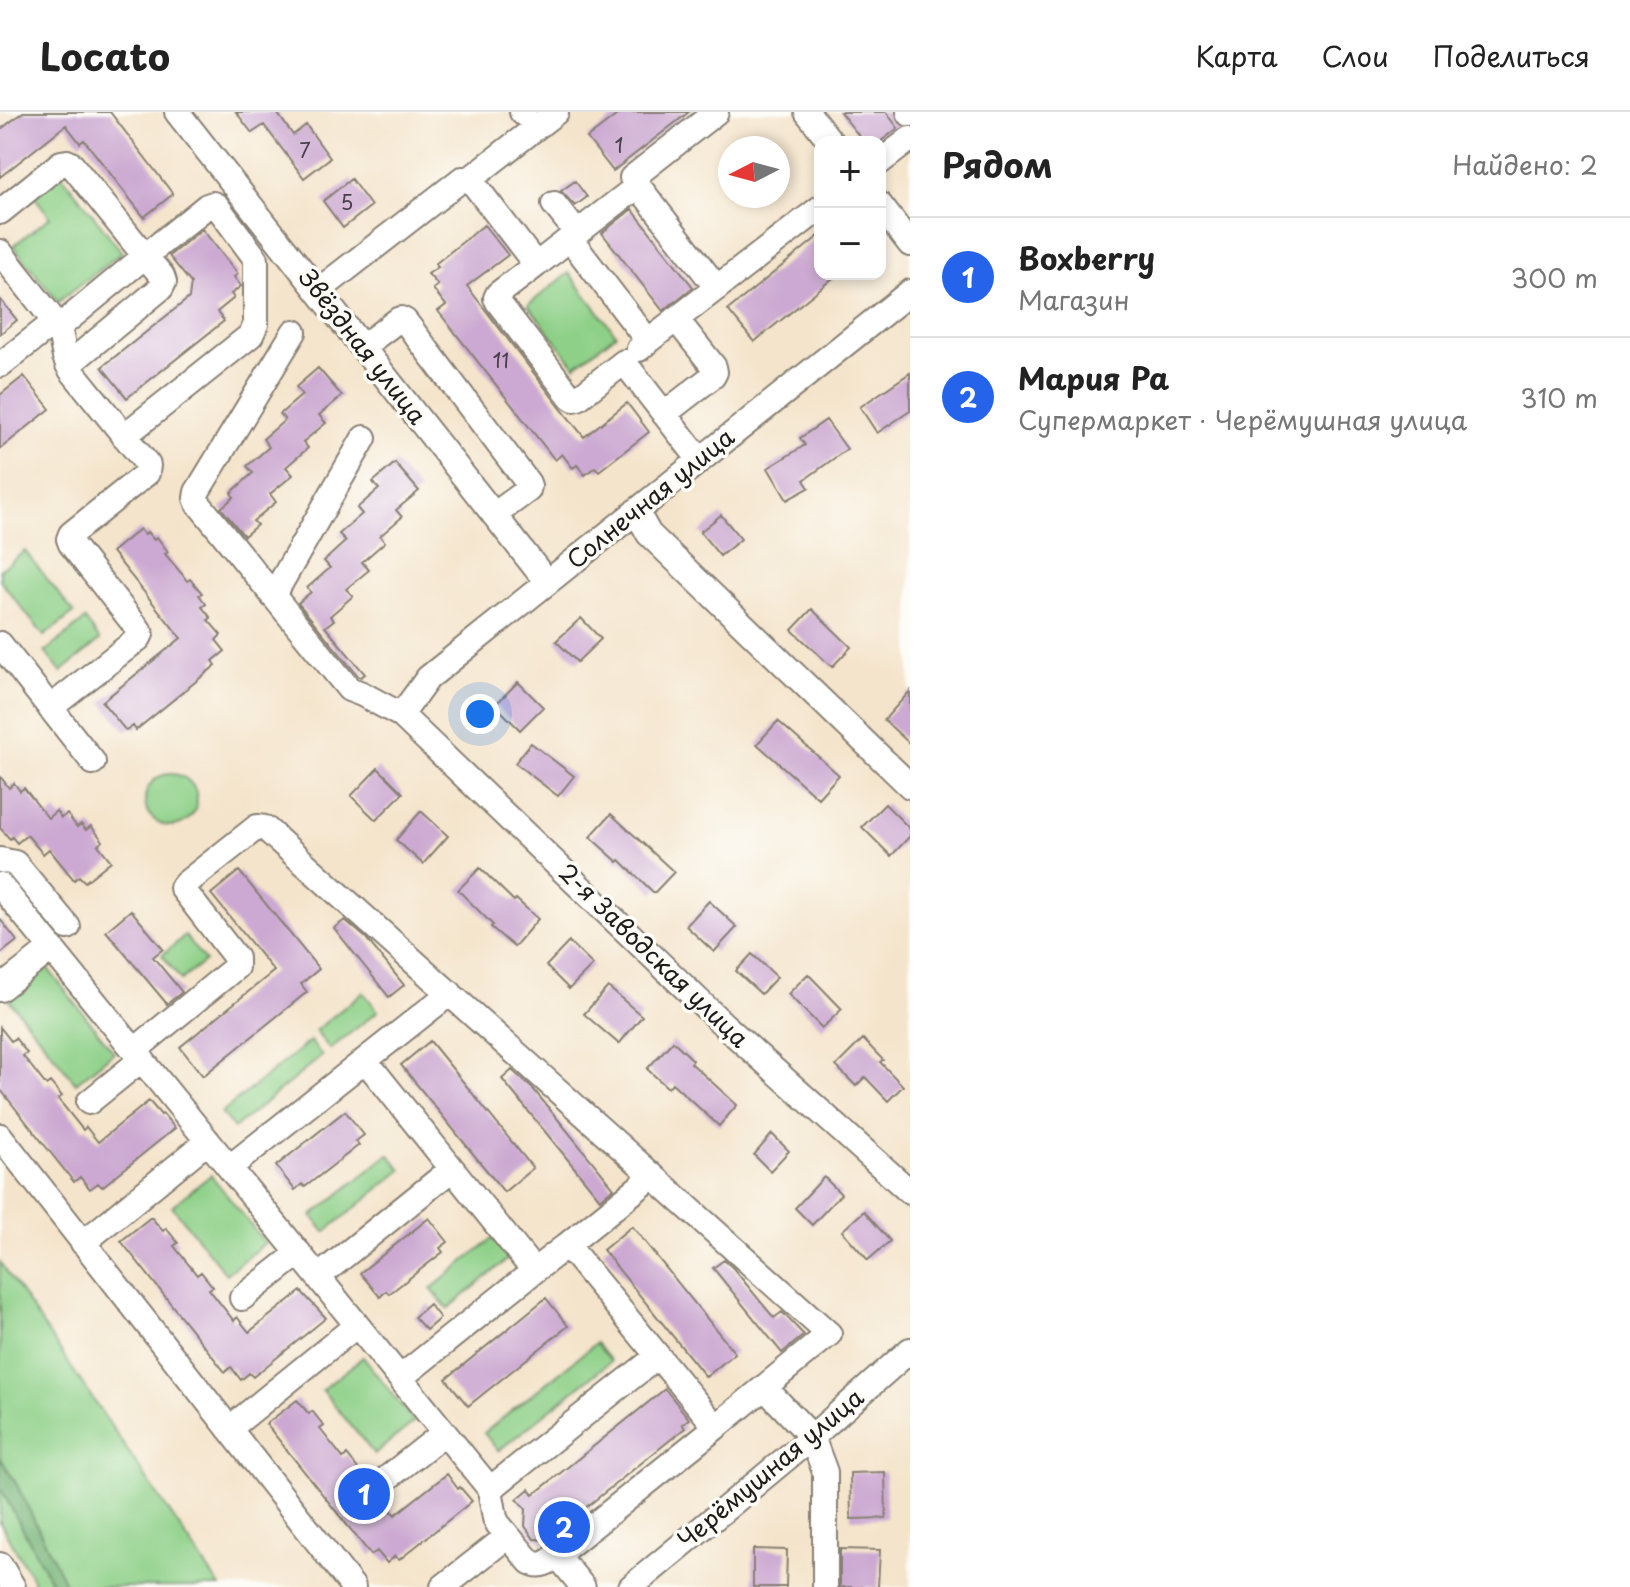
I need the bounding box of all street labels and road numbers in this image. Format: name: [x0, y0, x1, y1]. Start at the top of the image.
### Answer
street label: Звёздная улица: [291, 260, 436, 431]
street label: Солнечная улица: [558, 418, 741, 576]
street label: 2-я Заводская улица: [551, 854, 758, 1055]
street label: Черёмушная улица: [669, 1379, 871, 1556]

